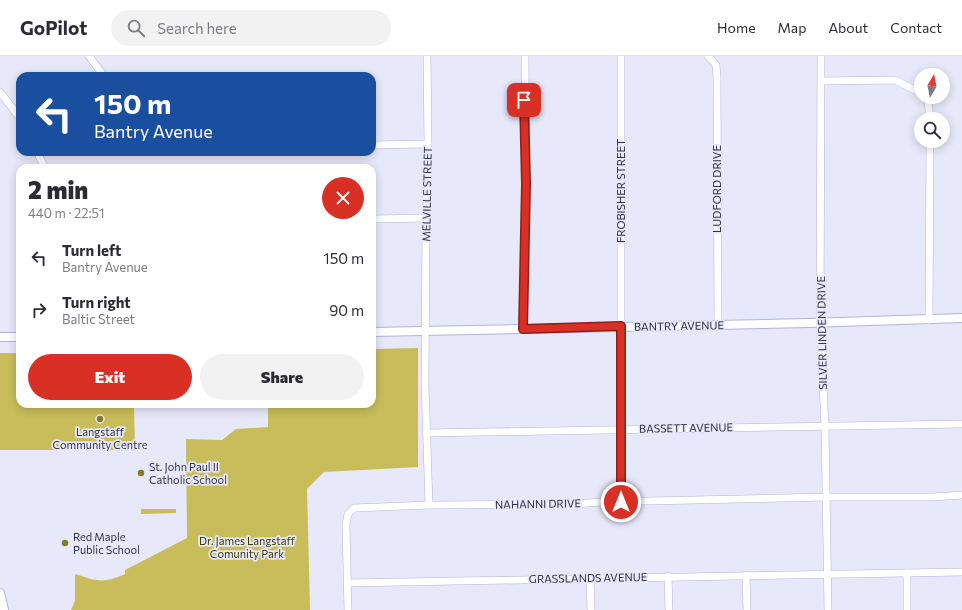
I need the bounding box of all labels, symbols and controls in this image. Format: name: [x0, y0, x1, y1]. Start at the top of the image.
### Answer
search box: [111, 10, 391, 46]
text: GoPilot: [20, 16, 87, 39]
icon: search: [125, 17, 147, 39]
text: Search here: [157, 19, 237, 37]
text: Home: [717, 19, 756, 36]
text: Map: [778, 19, 806, 36]
text: About: [828, 19, 868, 36]
text: Contact: [890, 19, 942, 36]
north arrow: [914, 68, 950, 104]
map controls: [914, 68, 950, 148]
pin: [507, 83, 541, 117]
text: 150 m: [94, 86, 171, 120]
icon: left: [28, 88, 80, 140]
icon: arrive: [513, 89, 535, 111]
button: search: [914, 112, 950, 148]
text: Bantry Avenue: [94, 120, 213, 142]
street label: FROBISHER STREET: [614, 139, 627, 243]
street label: LUDFORD DRIVE: [710, 145, 723, 233]
street label: MELVILLE STREET: [419, 146, 434, 242]
text: 2 min: [28, 175, 88, 204]
button: close: [322, 177, 364, 219]
text: 440 m · 22:51: [28, 205, 104, 221]
text: Turn left: [62, 241, 121, 259]
icon: left: [28, 247, 50, 269]
text: 150 m: [323, 249, 364, 267]
text: Bantry Avenue: [62, 259, 148, 275]
street label: SILVER LINDEN DRIVE: [814, 276, 829, 390]
text: Turn right: [62, 293, 131, 311]
icon: right: [28, 299, 50, 321]
text: 90 m: [329, 301, 364, 319]
text: Baltic Street: [62, 311, 135, 327]
street label: BANTRY AVENUE: [634, 318, 724, 333]
button: Exit: [28, 354, 192, 400]
button: Share: [200, 354, 364, 400]
marker: Langstaff Community Centre: [95, 414, 105, 424]
street label: BASSETT AVENUE: [639, 420, 733, 435]
place label: Langstaff Community Centre: [52, 425, 148, 451]
place label: St. John Paul II Catholic School: [149, 460, 227, 486]
marker: St. John Paul II Catholic School: [136, 468, 146, 478]
position arrow: [600, 481, 642, 523]
street label: NAHANNI DRIVE: [495, 496, 581, 511]
place label: Red Maple Public School: [73, 530, 140, 556]
park label: Dr. James Langstaff Comunity Park: [199, 534, 296, 560]
marker: Red Maple Public School: [60, 538, 70, 548]
street label: GRASSLANDS AVENUE: [529, 570, 647, 585]

